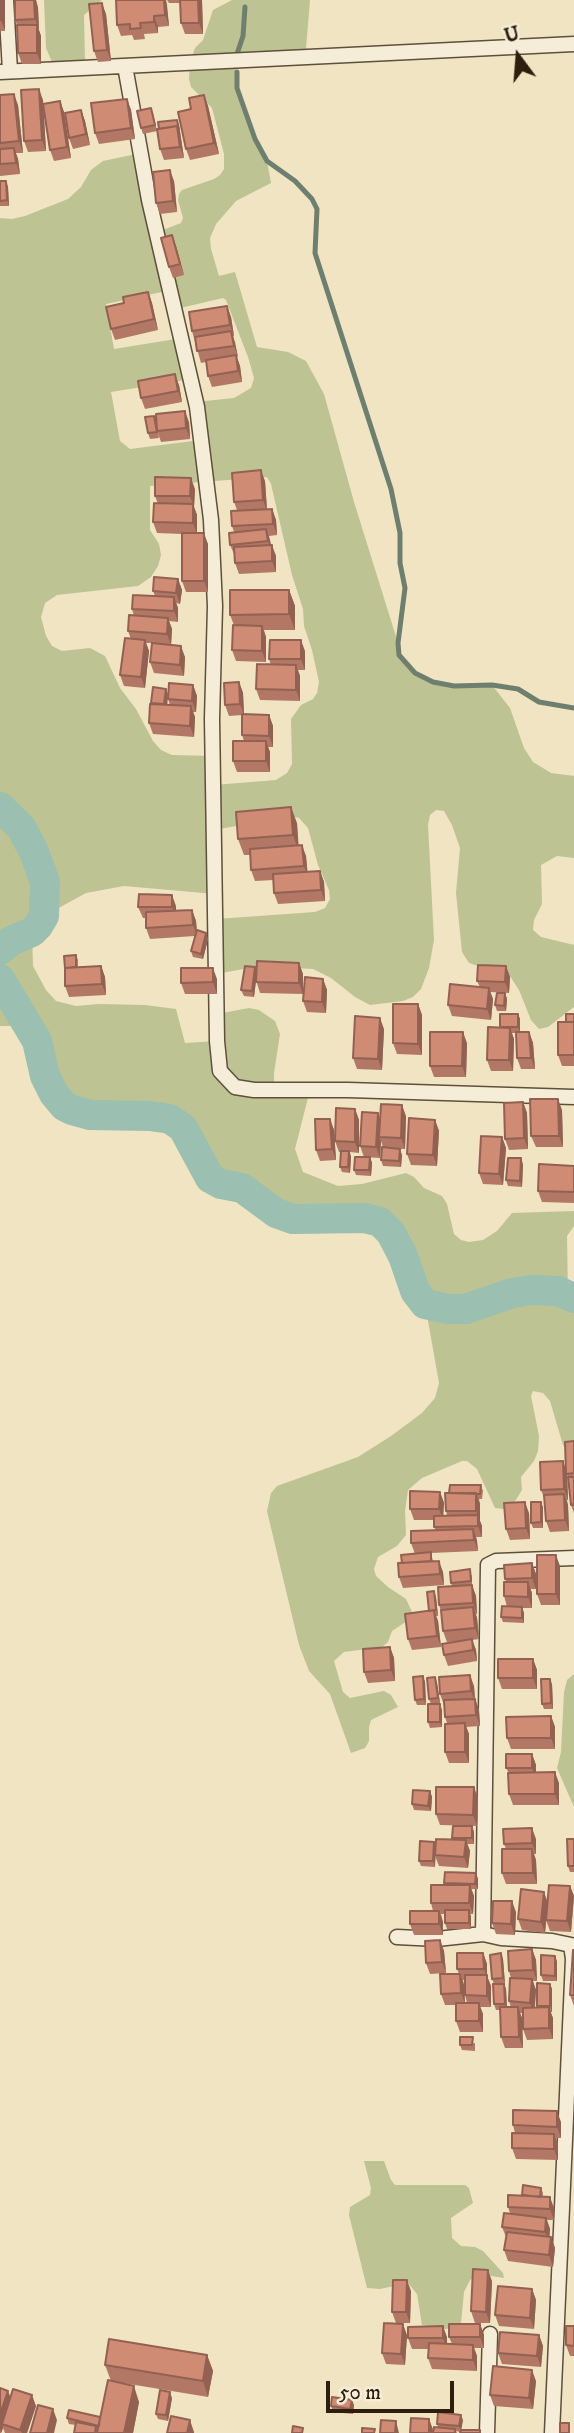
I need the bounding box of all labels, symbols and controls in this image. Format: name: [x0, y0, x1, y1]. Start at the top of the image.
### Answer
north arrow: [483, 21, 553, 91]
text: U: [502, 22, 522, 48]
scale bar: [329, 2366, 457, 2410]
text: 50 m: [339, 2380, 381, 2406]

